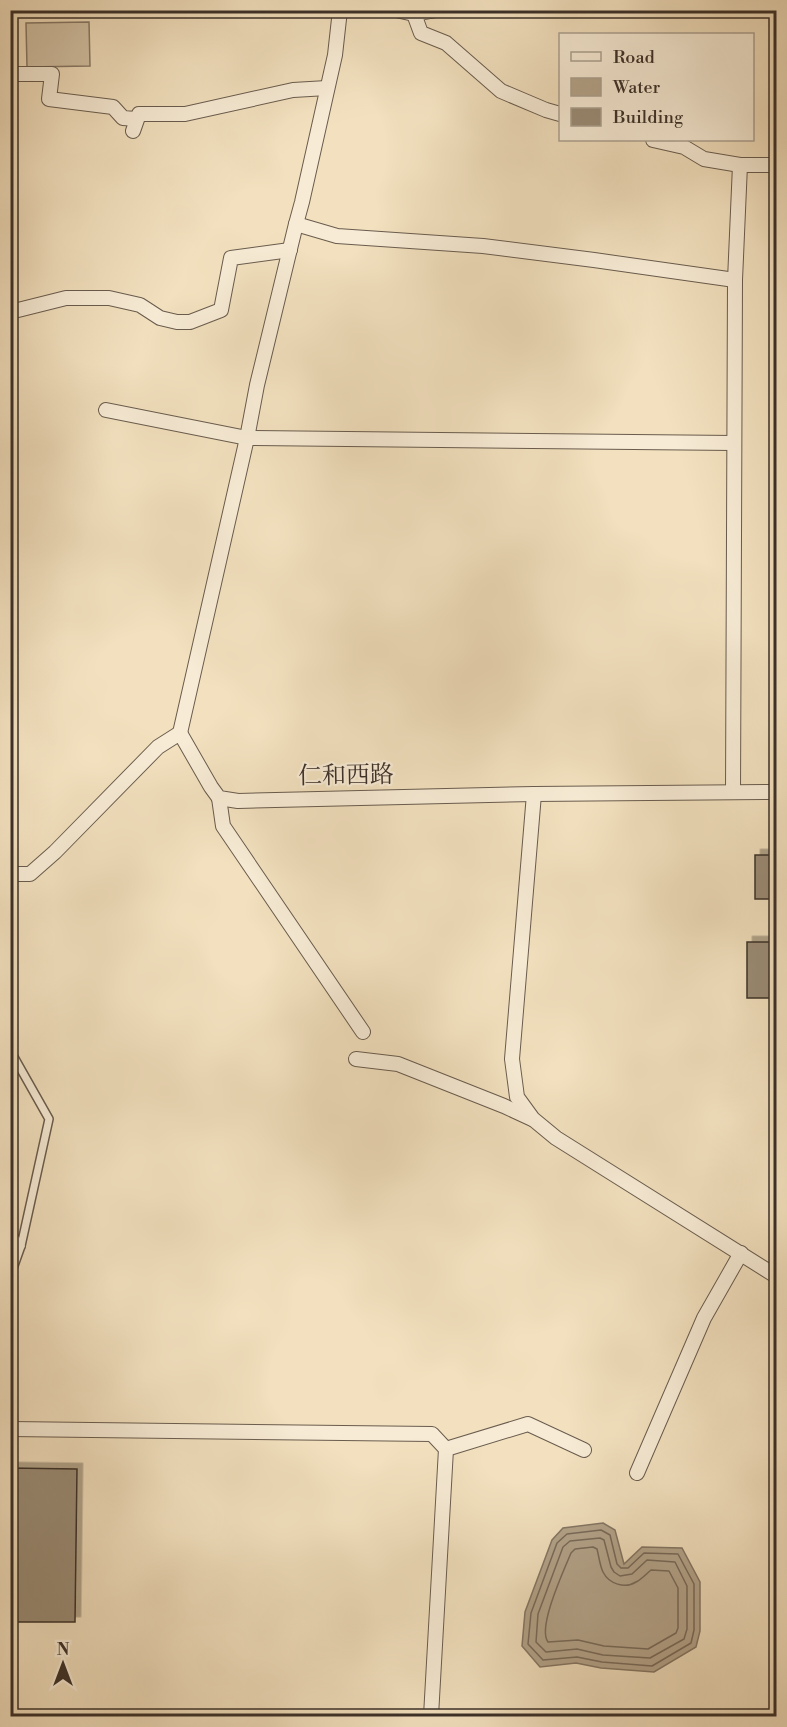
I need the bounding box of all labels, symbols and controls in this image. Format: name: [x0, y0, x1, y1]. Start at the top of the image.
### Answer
legend: [559, 33, 754, 141]
text: Road: [613, 46, 656, 69]
text: Water: [612, 76, 661, 99]
text: Building: [612, 106, 684, 129]
street label: 仁和西路: [298, 760, 394, 792]
north arrow: [33, 1634, 93, 1694]
text: N: [57, 1640, 70, 1660]

